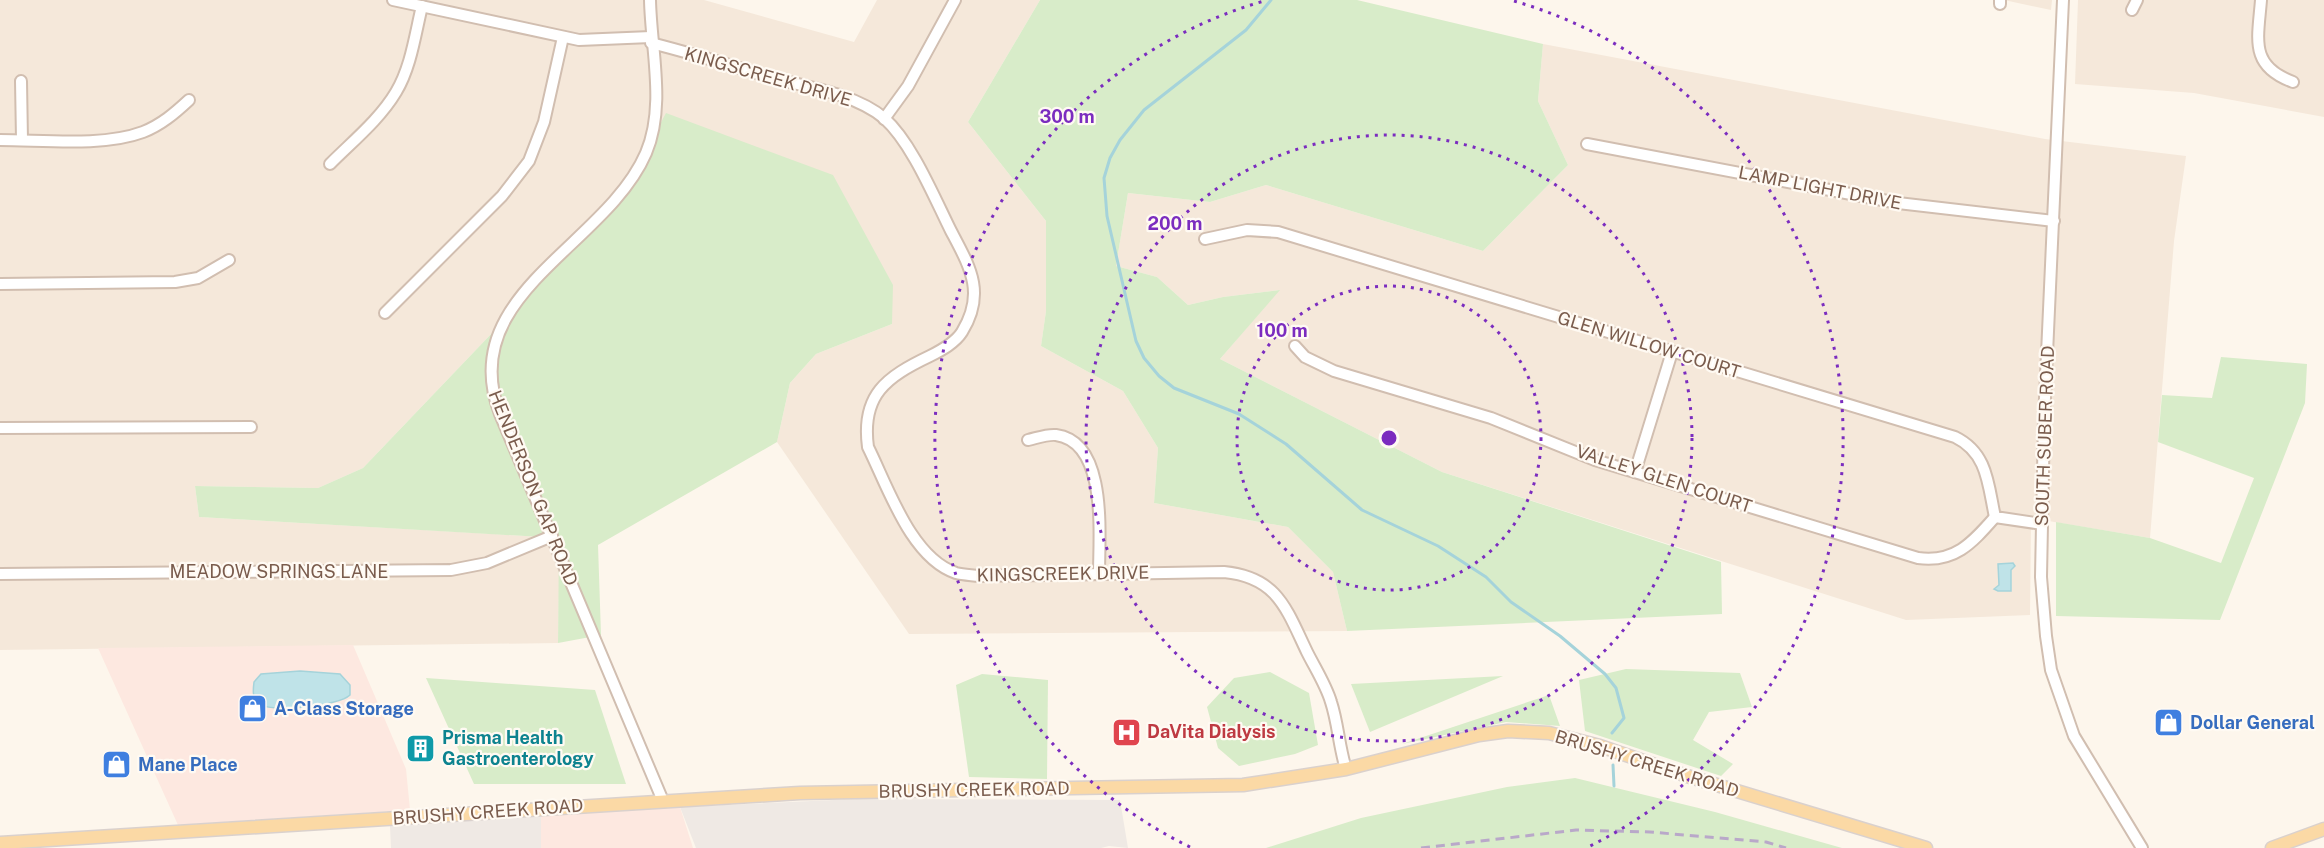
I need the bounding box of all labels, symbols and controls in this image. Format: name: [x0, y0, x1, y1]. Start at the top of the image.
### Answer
street label: KINGSCREEK DRIVE: [682, 43, 854, 110]
text: 300 m: [1039, 106, 1095, 127]
street label: LAMP LIGHT DRIVE: [1737, 161, 1903, 214]
text: 200 m: [1148, 213, 1202, 234]
street label: GLEN WILLOW COURT: [1555, 307, 1743, 382]
text: 100 m: [1256, 320, 1308, 341]
street label: SOUTH SUBER ROAD: [2031, 345, 2058, 527]
street label: HENDERSON GAP ROAD: [485, 387, 582, 589]
centre of rings: [1379, 428, 1399, 448]
street label: VALLEY GLEN COURT: [1574, 440, 1755, 517]
street label: MEADOW SPRINGS LANE: [170, 561, 388, 582]
street label: KINGSCREEK DRIVE: [976, 561, 1150, 586]
shop icon: A-Class Storage: [237, 693, 269, 725]
place label: A-Class Storage: [274, 698, 414, 719]
shop icon: Dollar General: [2153, 707, 2185, 739]
place label: Dollar General: [2190, 712, 2315, 733]
hospital icon: DaVita Dialysis: [1110, 716, 1142, 748]
place label: DaVita Dialysis: [1147, 721, 1276, 742]
street label: BRUSHY CREEK ROAD: [1553, 726, 1742, 802]
place label: Prisma Health Gastroenterology: [442, 727, 594, 769]
building icon: Prisma Health Gastroenterology: [405, 732, 437, 764]
shop icon: Mane Place: [101, 749, 133, 781]
place label: Mane Place: [138, 754, 238, 775]
street label: BRUSHY CREEK ROAD: [878, 777, 1070, 802]
street label: BRUSHY CREEK ROAD: [392, 794, 584, 829]

